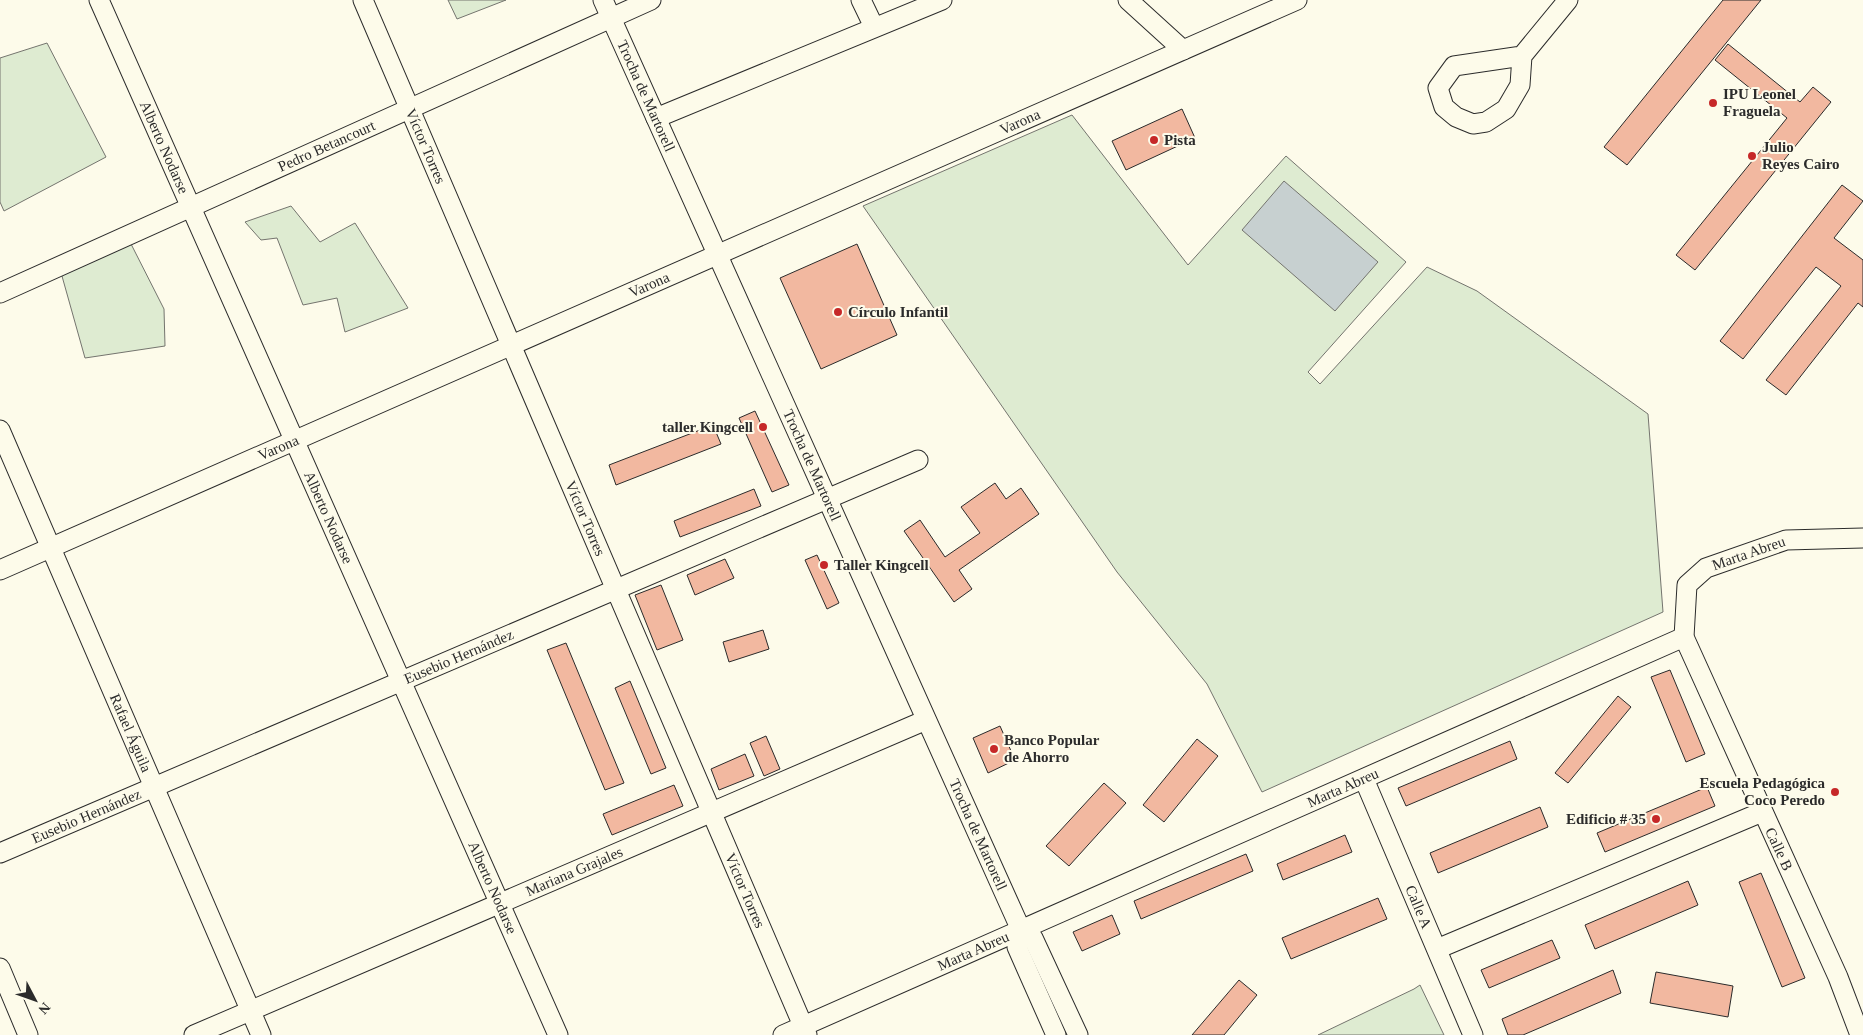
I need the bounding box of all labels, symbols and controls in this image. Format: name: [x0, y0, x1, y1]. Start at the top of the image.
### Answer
street label: Trocha de Martorell: [614, 38, 678, 154]
place label: IPU Leonel Fraguela: [1723, 86, 1796, 119]
marker: IPU Leonel Fraguela: [1707, 97, 1719, 109]
street label: Alberto Nodarse: [137, 98, 192, 196]
street label: Víctor Torres: [403, 106, 449, 186]
street label: Varona: [997, 106, 1043, 138]
street label: Pedro Betancourt: [275, 117, 378, 175]
place label: Pista: [1164, 132, 1196, 148]
marker: Pista: [1148, 134, 1160, 146]
place label: Julio Reyes Cairo: [1762, 139, 1840, 172]
marker: Julio Reyes Cairo: [1746, 150, 1758, 162]
street label: Varona: [626, 269, 672, 301]
place label: Círculo Infantil: [848, 304, 948, 320]
marker: Círculo Infantil: [832, 306, 844, 318]
street label: Trocha de Martorell: [780, 407, 844, 523]
place label: taller Kingcell: [662, 419, 753, 435]
marker: taller Kingcell: [757, 421, 769, 433]
street label: Varona: [256, 432, 301, 464]
street label: Alberto Nodarse: [301, 469, 356, 566]
street label: Víctor Torres: [562, 478, 609, 558]
street label: Marta Abreu: [1710, 533, 1788, 573]
place label: Taller Kingcell: [834, 557, 929, 573]
marker: Taller Kingcell: [818, 559, 830, 571]
street label: Eusebio Hernández: [402, 626, 516, 687]
street label: Rafael Águila: [107, 691, 155, 775]
place label: Banco Popular de Ahorro: [1004, 732, 1100, 765]
marker: Banco Popular de Ahorro: [988, 743, 1000, 755]
street label: Marta Abreu: [1305, 765, 1381, 810]
place label: Escuela Pedagógica Coco Peredo: [1700, 775, 1825, 808]
street label: Trocha de Martorell: [946, 776, 1010, 893]
street label: Eusebio Hernández: [29, 785, 144, 846]
marker: Escuela Pedagógica Coco Peredo: [1829, 786, 1841, 798]
place label: Edificio # 35: [1566, 811, 1646, 827]
marker: Edificio # 35: [1650, 813, 1662, 825]
street label: Calle B: [1762, 825, 1796, 873]
street label: Alberto Nodarse: [465, 839, 520, 937]
street label: Mariana Grajales: [523, 843, 625, 899]
street label: Víctor Torres: [722, 851, 768, 931]
street label: Calle A: [1402, 883, 1435, 931]
street label: Marta Abreu: [935, 928, 1012, 974]
north arrow: [10, 975, 60, 1025]
text: N: [35, 999, 53, 1017]

